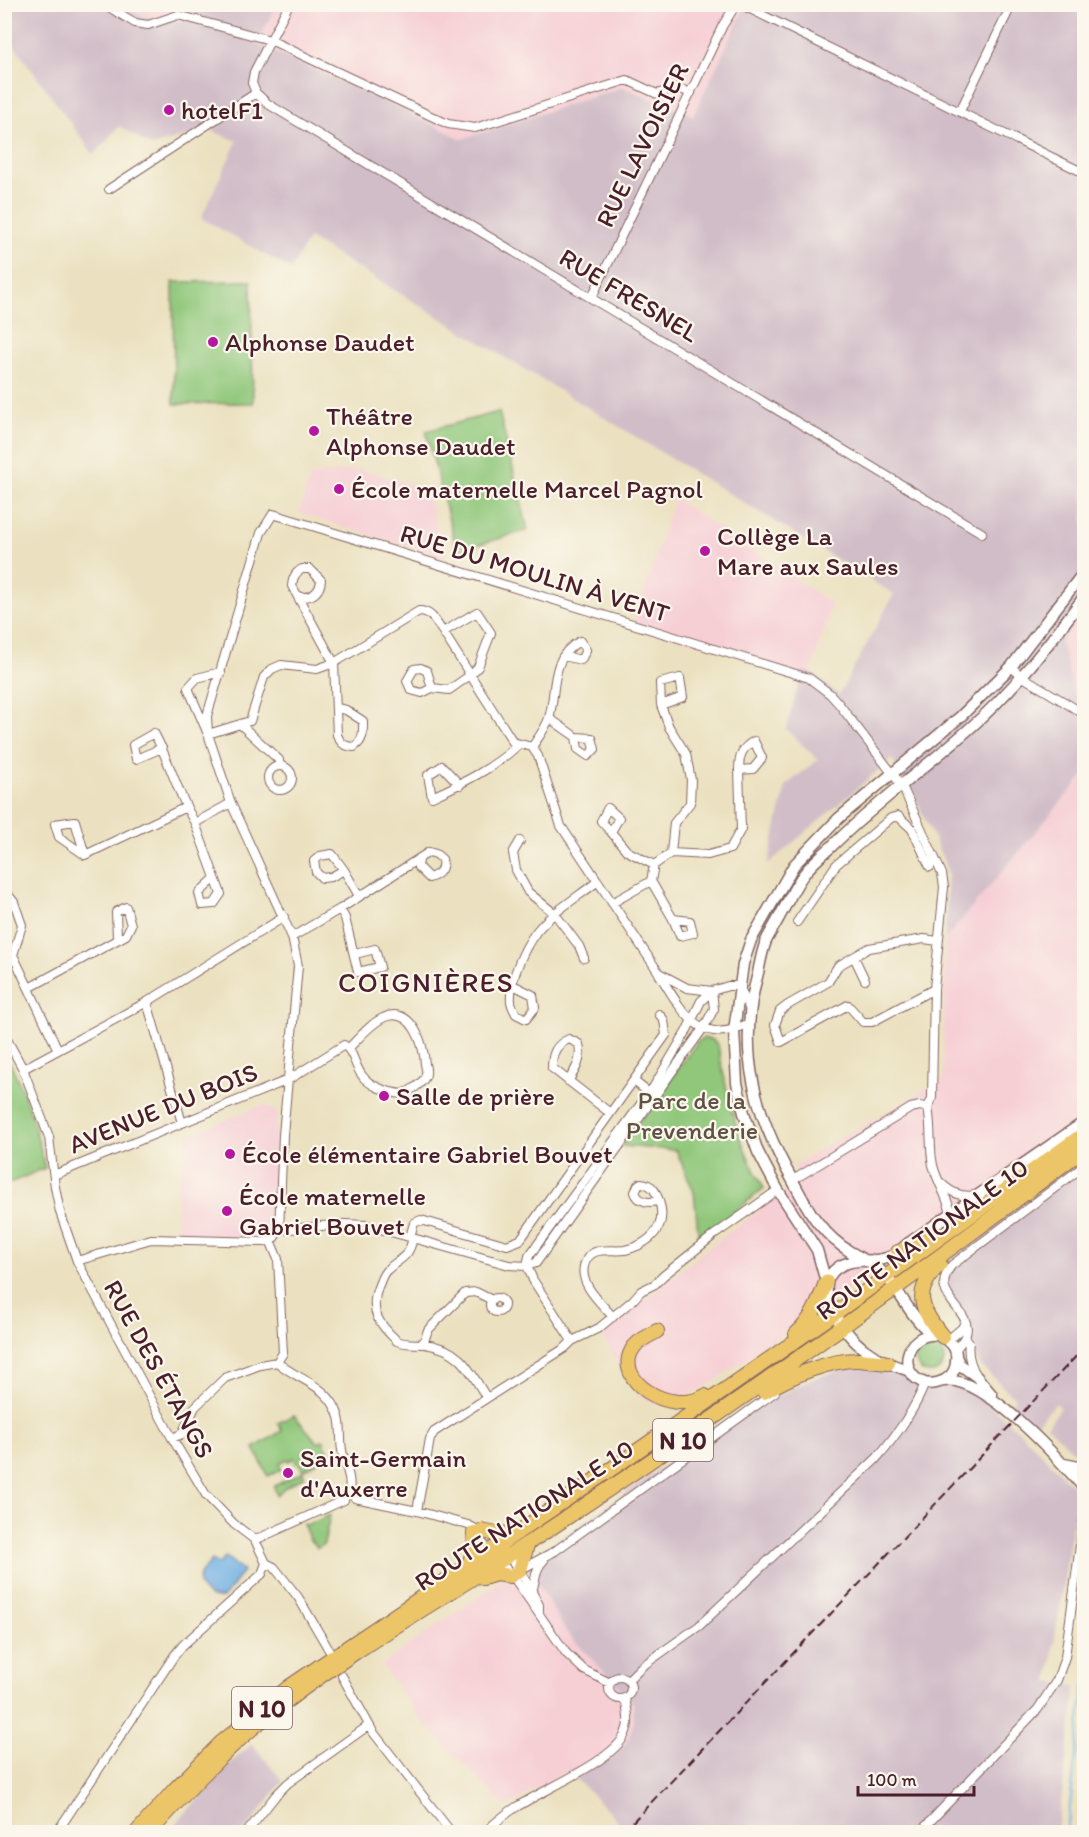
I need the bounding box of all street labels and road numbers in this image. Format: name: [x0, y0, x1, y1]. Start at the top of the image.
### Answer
street label: RUE LAVOISIER: [588, 58, 696, 232]
street label: RUE FRESNEL: [554, 241, 704, 349]
street label: RUE DU MOULIN À VENT: [397, 517, 674, 629]
street label: AVENUE DU BOIS: [64, 1056, 262, 1160]
street label: ROUTE NATIONALE 10: [809, 1151, 1035, 1327]
street label: RUE DES ÉTANGS: [97, 1274, 221, 1464]
road number: N 10: [653, 1419, 713, 1461]
street label: ROUTE NATIONALE 10: [408, 1432, 640, 1598]
road number: N 10: [232, 1687, 292, 1729]

